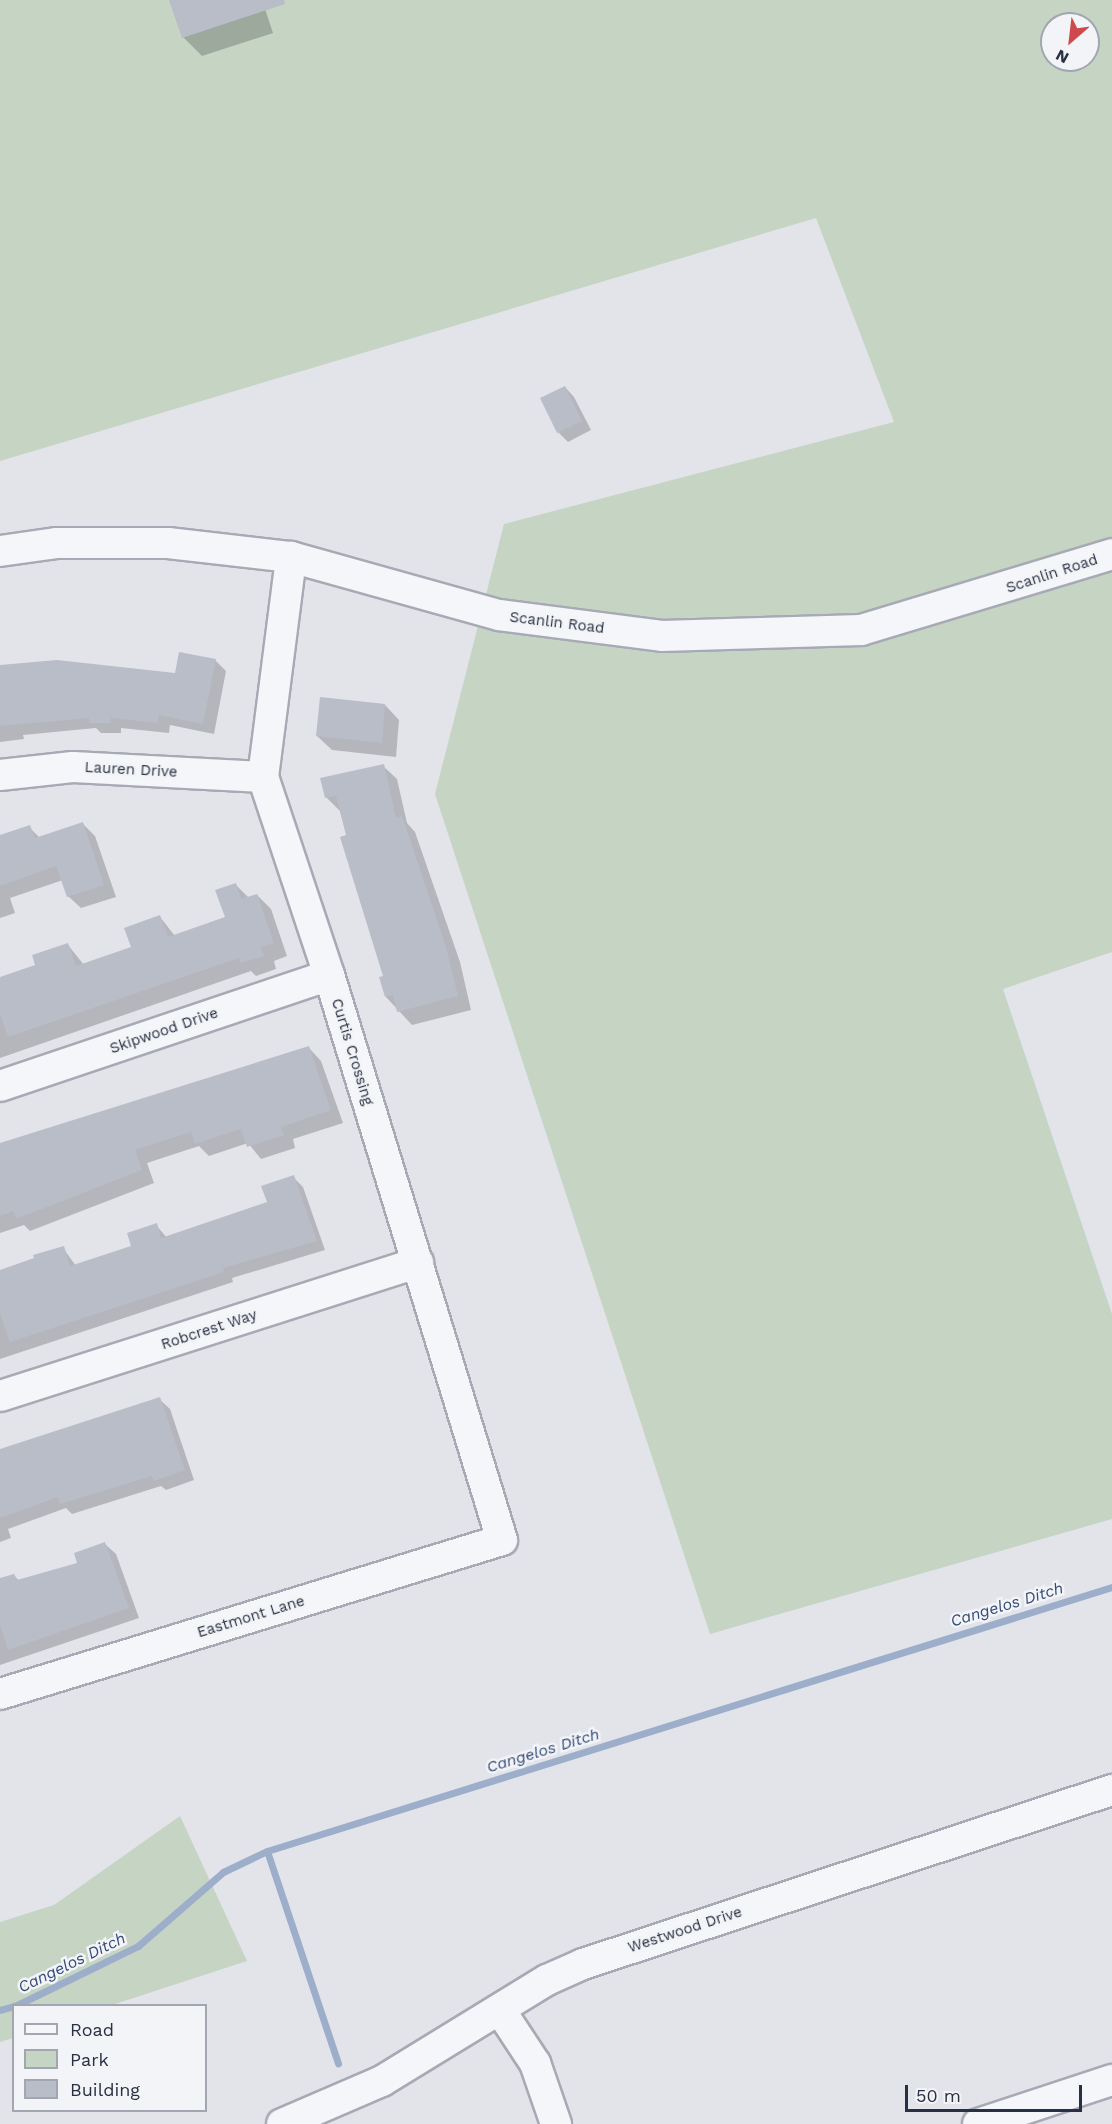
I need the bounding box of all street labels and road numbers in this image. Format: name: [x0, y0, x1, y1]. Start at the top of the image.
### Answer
street label: Scanlin Road: [1004, 551, 1100, 597]
street label: Scanlin Road: [509, 608, 605, 638]
street label: Lauren Drive: [84, 759, 178, 781]
street label: Curtis Crossing: [327, 996, 377, 1108]
street label: Skipwood Drive: [107, 1004, 221, 1058]
street label: Robcrest Way: [159, 1306, 259, 1354]
street label: Eastmont Lane: [195, 1592, 307, 1642]
street label: Westwood Drive: [626, 1903, 744, 1957]

